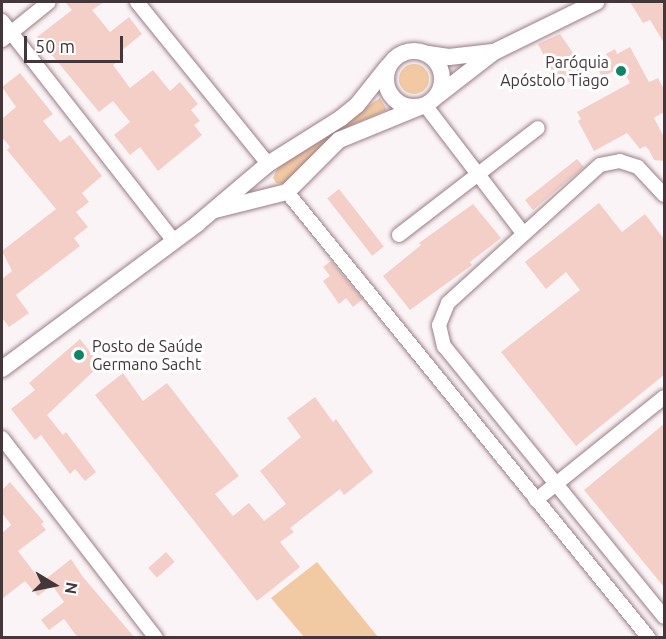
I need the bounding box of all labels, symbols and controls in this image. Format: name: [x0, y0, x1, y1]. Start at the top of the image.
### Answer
scale bar: [27, 24, 126, 62]
text: 50 m: [35, 36, 75, 56]
place label: Paróquia Apóstolo Tiago: [500, 52, 609, 90]
marker: Paróquia Apóstolo Tiago: [614, 64, 628, 78]
place label: Posto de Saúde Germano Sacht: [92, 336, 203, 374]
marker: Posto de Saúde Germano Sacht: [70, 346, 88, 364]
north arrow: [24, 555, 84, 615]
text: N: [62, 581, 82, 596]

